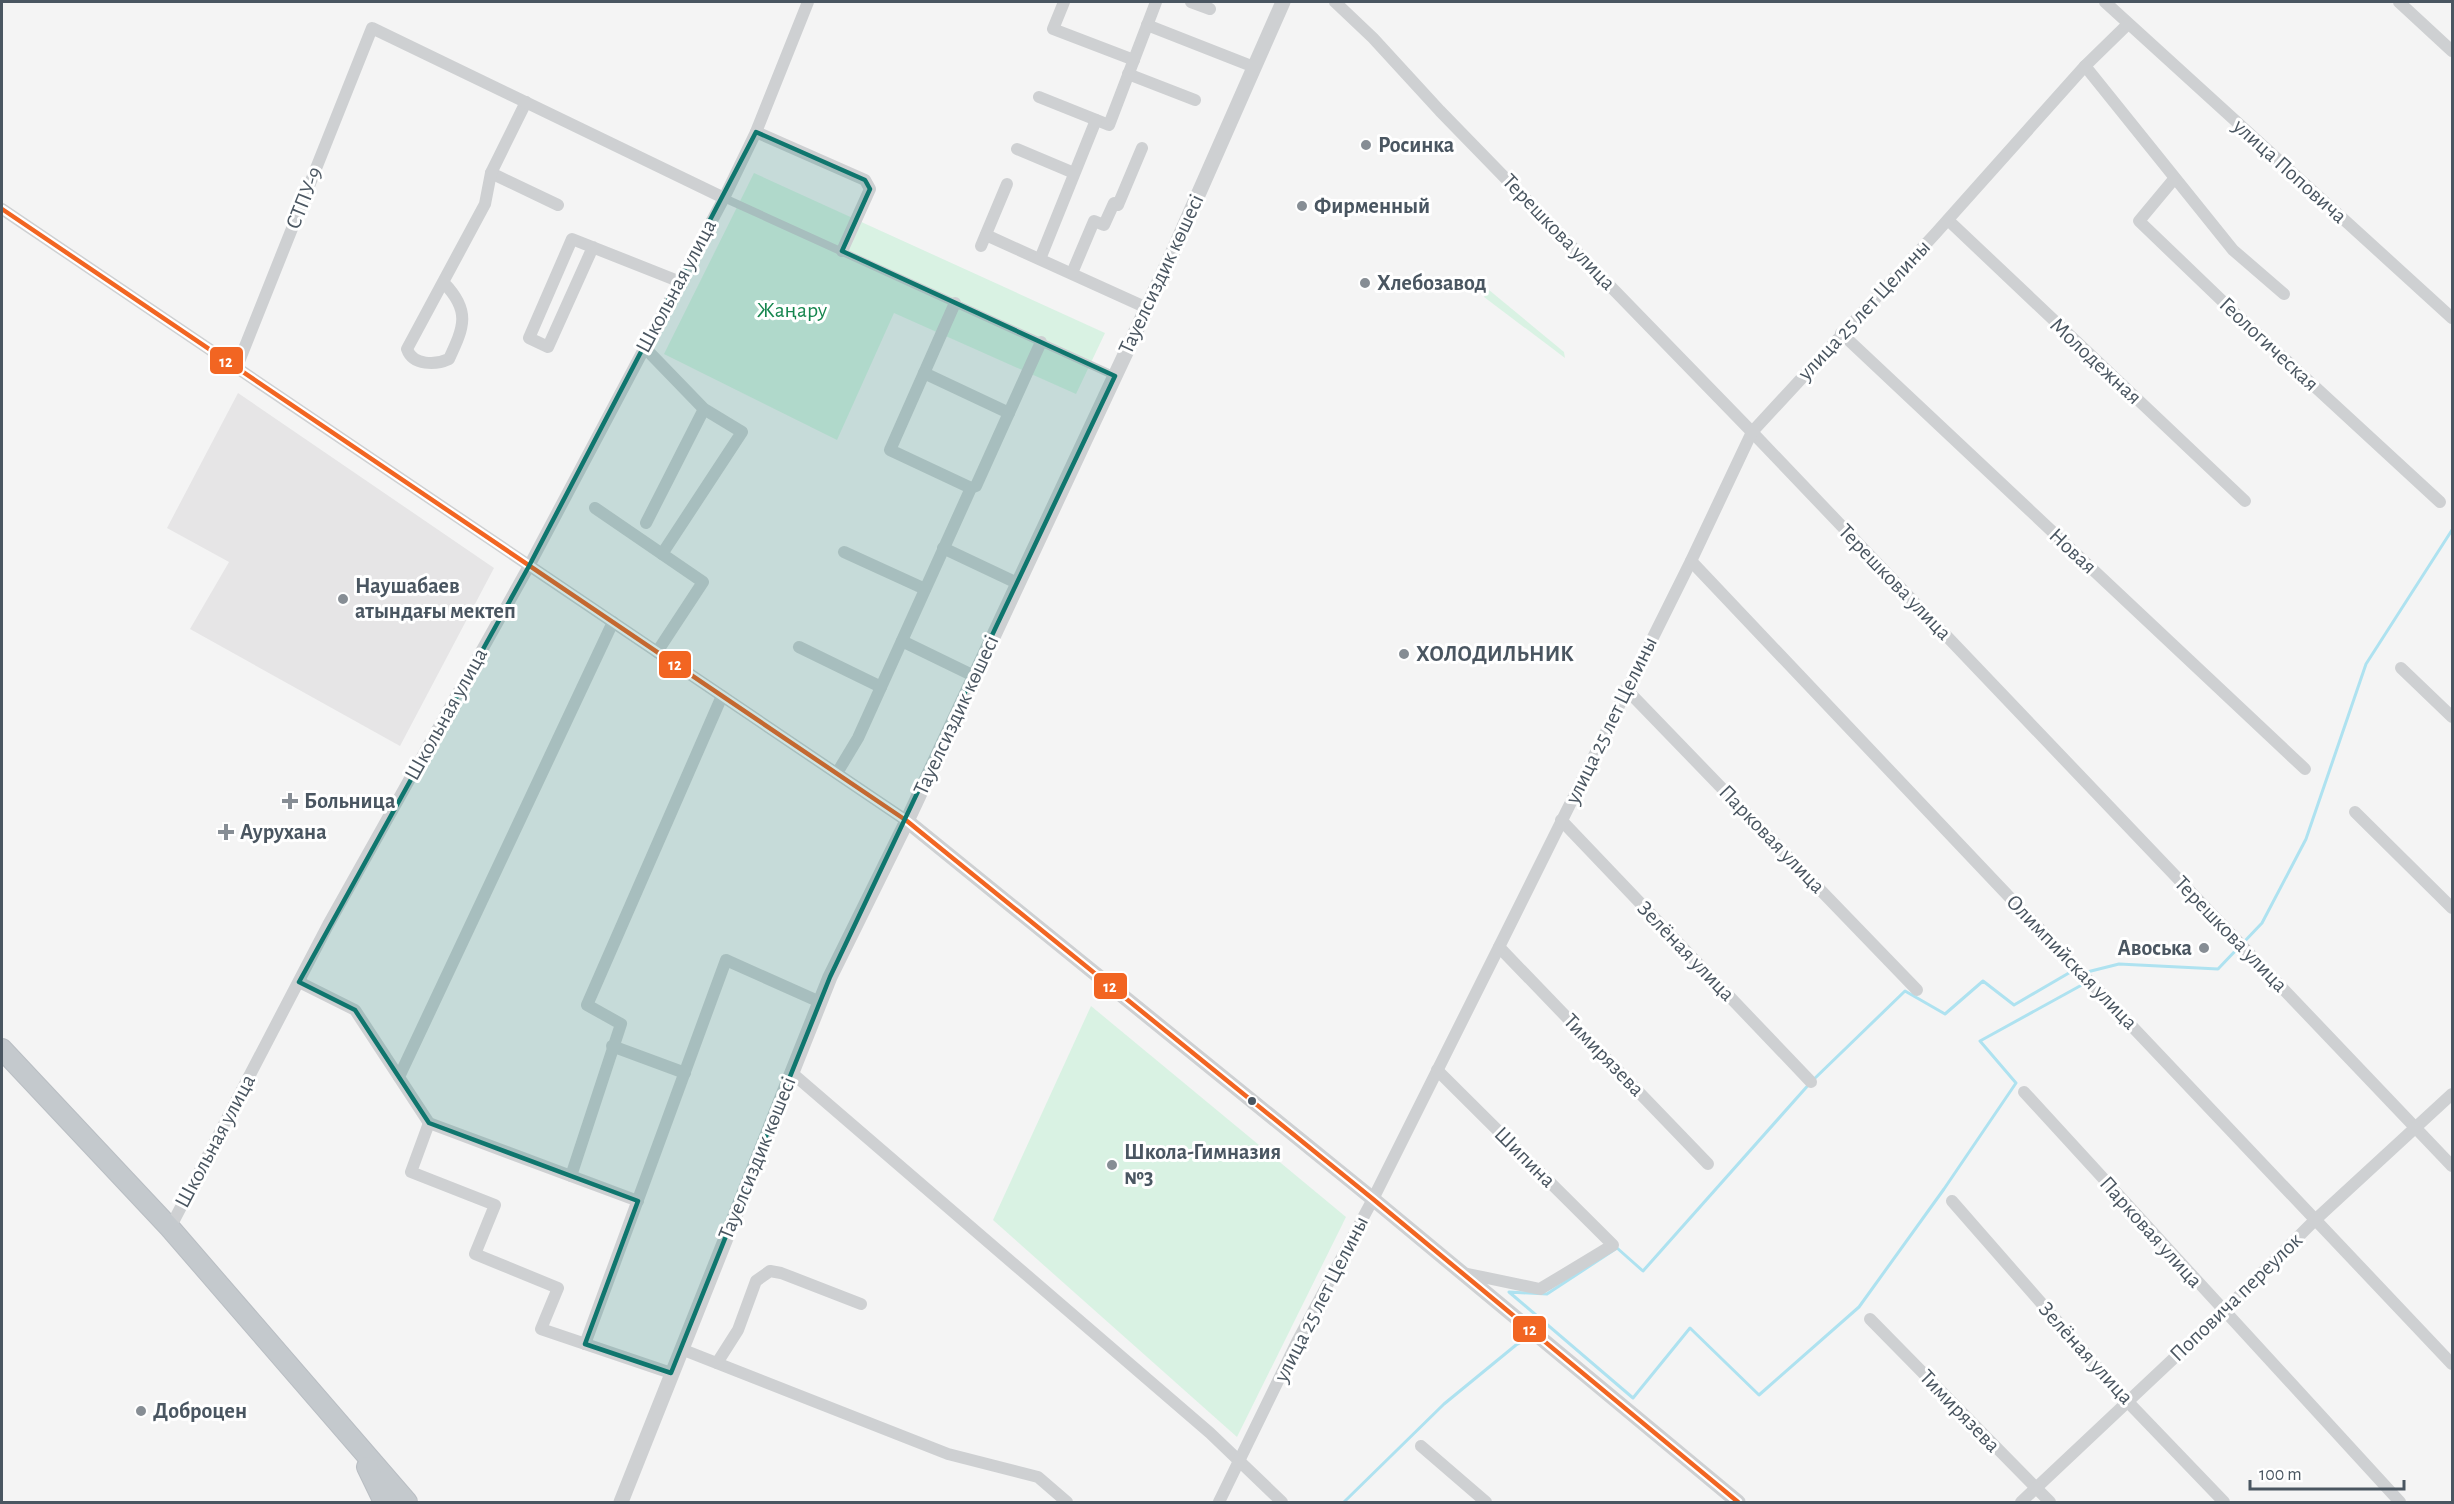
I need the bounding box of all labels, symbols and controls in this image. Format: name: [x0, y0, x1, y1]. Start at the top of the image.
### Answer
street label: улица Поповича: [2228, 114, 2351, 227]
place label: Росинка: [1378, 134, 1454, 156]
marker: Росинка: [1359, 138, 1373, 152]
street label: СТПУ-9: [282, 164, 326, 232]
street label: Терешкова улица: [1498, 170, 1620, 294]
street label: Тауелсиздик көшесі: [1114, 191, 1208, 357]
place label: Фирменный: [1314, 195, 1430, 217]
marker: Фирменный: [1295, 199, 1309, 213]
street label: Школьная улица: [632, 216, 720, 356]
street label: улица 25 лет Целины: [1793, 236, 1934, 385]
place label: Хлебозавод: [1377, 272, 1487, 294]
marker: Хлебозавод: [1358, 276, 1372, 290]
street label: Геологическая: [2215, 293, 2323, 395]
park label: Жаңару: [757, 299, 828, 321]
street label: Молодежная: [2046, 313, 2146, 409]
line badge: 12: [209, 346, 244, 375]
text: 12: [219, 354, 233, 370]
street label: Терешкова улица: [1834, 520, 1956, 644]
street label: Новая: [2045, 524, 2101, 578]
place label: Наушабаев атындағы мектеп: [355, 575, 516, 622]
marker: Наушабаев атындағы мектеп: [336, 592, 350, 606]
street label: Тауелсиздик көшесі: [909, 632, 1003, 798]
street label: улица 25 лет Целины: [1561, 633, 1661, 808]
place label: ХОЛОДИЛЬНИК: [1416, 643, 1574, 665]
street label: Школьная улица: [401, 644, 491, 784]
marker: ХОЛОДИЛЬНИК: [1397, 647, 1411, 661]
line badge: 12: [658, 650, 692, 679]
text: 12: [668, 657, 682, 673]
street label: Парковая улица: [1715, 780, 1829, 898]
place label: Больница: [304, 790, 395, 812]
marker: Больница: [281, 792, 299, 810]
place label: Аурухана: [240, 821, 327, 844]
marker: Аурухана: [217, 823, 235, 841]
street label: Терешкова улица: [2170, 872, 2292, 996]
street label: Олимпийская улица: [2002, 890, 2142, 1034]
street label: Зелёная улица: [1633, 897, 1739, 1005]
place label: Авоська: [2118, 937, 2192, 959]
marker: Авоська: [2197, 941, 2211, 955]
line badge: 12: [1093, 972, 1128, 1000]
text: 12: [1103, 979, 1117, 995]
street label: Тимирязева: [1559, 1009, 1649, 1101]
street label: Школьная улица: [171, 1071, 259, 1211]
street label: Тауелсиздик көшесі: [714, 1073, 800, 1243]
unlabelled marker: [1246, 1095, 1258, 1107]
street label: Шипина: [1490, 1122, 1560, 1192]
place label: Школа-Гимназия №3: [1124, 1141, 1281, 1188]
marker: Школа-Гимназия №3: [1105, 1158, 1119, 1172]
street label: Парковая улица: [2095, 1172, 2207, 1292]
street label: улица 25 лет Целины: [1269, 1213, 1372, 1386]
street label: Поповича переулок: [2166, 1228, 2306, 1366]
street label: Зелёная улица: [2034, 1297, 2138, 1409]
line badge: 12: [1512, 1315, 1547, 1343]
text: 12: [1523, 1322, 1537, 1338]
street label: Тимирязева: [1915, 1365, 2005, 1457]
place label: Доброцен: [153, 1400, 247, 1422]
marker: Доброцен: [134, 1404, 148, 1418]
scale bar: [2250, 1453, 2404, 1491]
text: 100 m: [2259, 1466, 2302, 1484]

